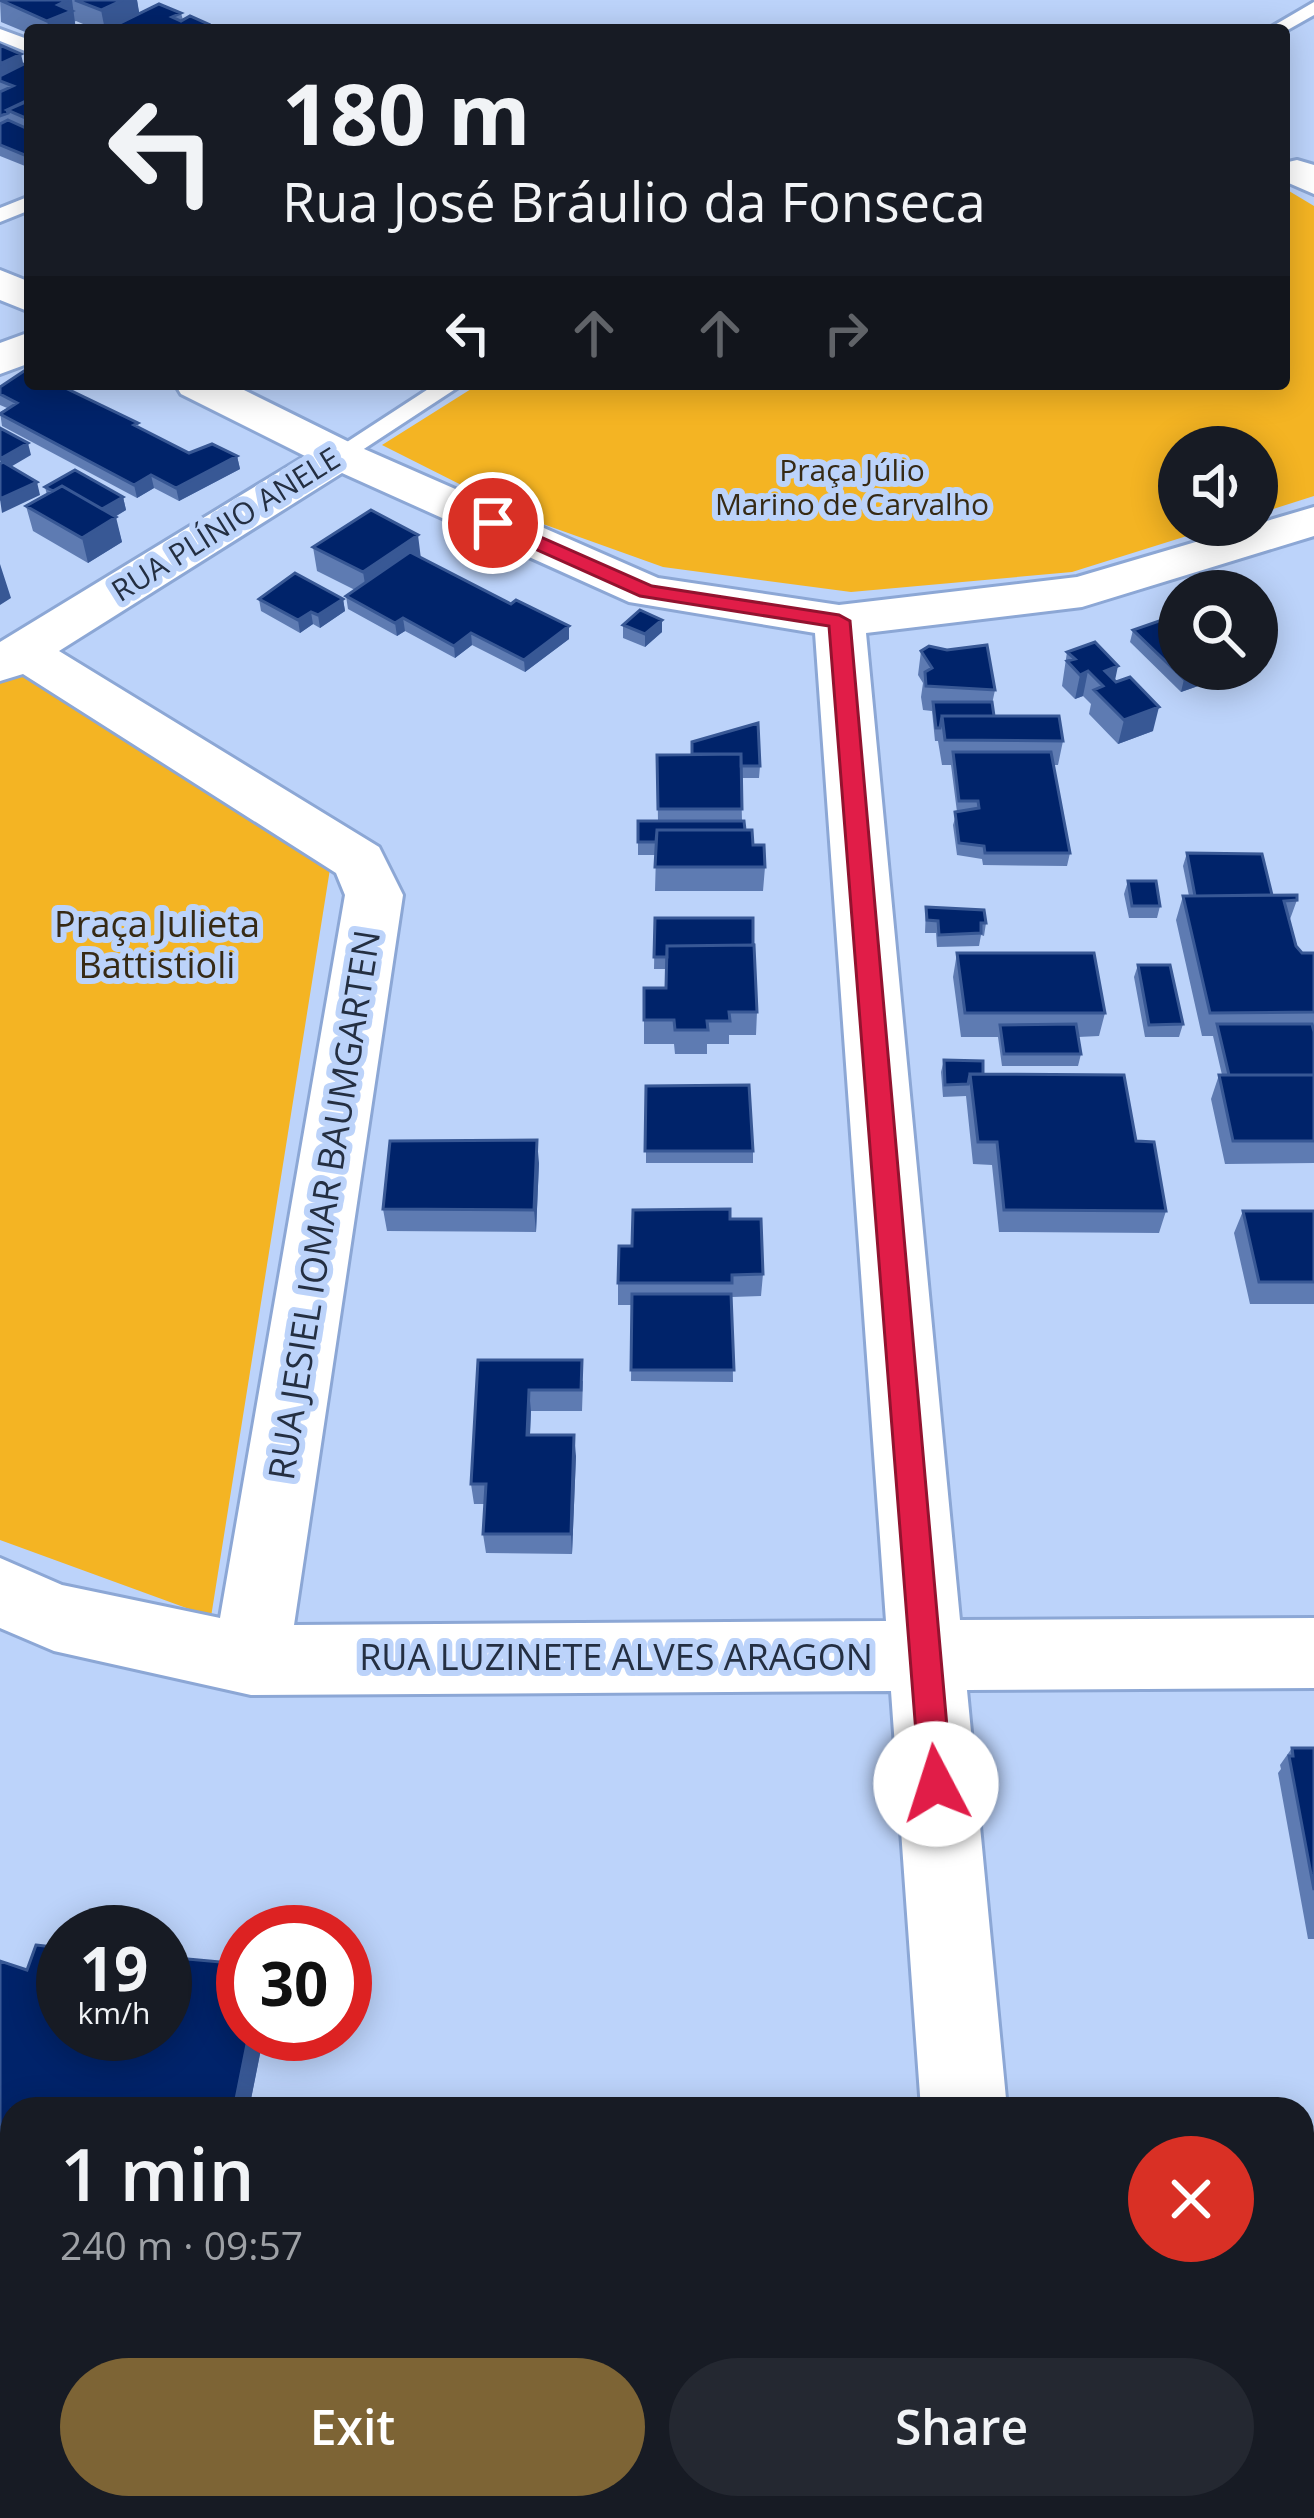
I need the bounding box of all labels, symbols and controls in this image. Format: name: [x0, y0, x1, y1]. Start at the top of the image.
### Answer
text: 180 m: [282, 55, 530, 170]
icon: left: [84, 72, 240, 228]
text: Rua José Bráulio da Fonseca: [282, 164, 986, 238]
icon: left: [435, 300, 501, 366]
icon: ahead: [561, 300, 627, 366]
icon: ahead: [687, 300, 753, 366]
icon: right: [813, 300, 879, 366]
map controls: [1158, 426, 1278, 690]
button: sound: [1158, 426, 1278, 546]
street label: RUA PLÍNIO ANELE: [103, 437, 347, 611]
park label: Praça Júlio Marino de Carvalho: [715, 449, 989, 524]
pin: [442, 472, 544, 574]
icon: arrive: [460, 490, 526, 556]
button: search: [1158, 570, 1278, 690]
park label: Praça Julieta Battistioli: [54, 899, 260, 989]
street label: RUA JESIEL IOMAR BAUMGARTEN: [256, 927, 391, 1483]
street label: RUA LUZINETE ALVES ARAGON: [359, 1632, 873, 1681]
position arrow: [873, 1721, 999, 1847]
speed limit sign: 30: [216, 1905, 372, 2061]
text: 19: [80, 1927, 148, 2009]
text: km/h: [78, 1992, 150, 2033]
text: 1 min: [60, 2124, 254, 2222]
button: close: [1128, 2136, 1254, 2262]
text: 240 m · 09:57: [60, 2218, 303, 2271]
button: Exit: [60, 2358, 645, 2496]
button: Share: [669, 2358, 1254, 2496]

